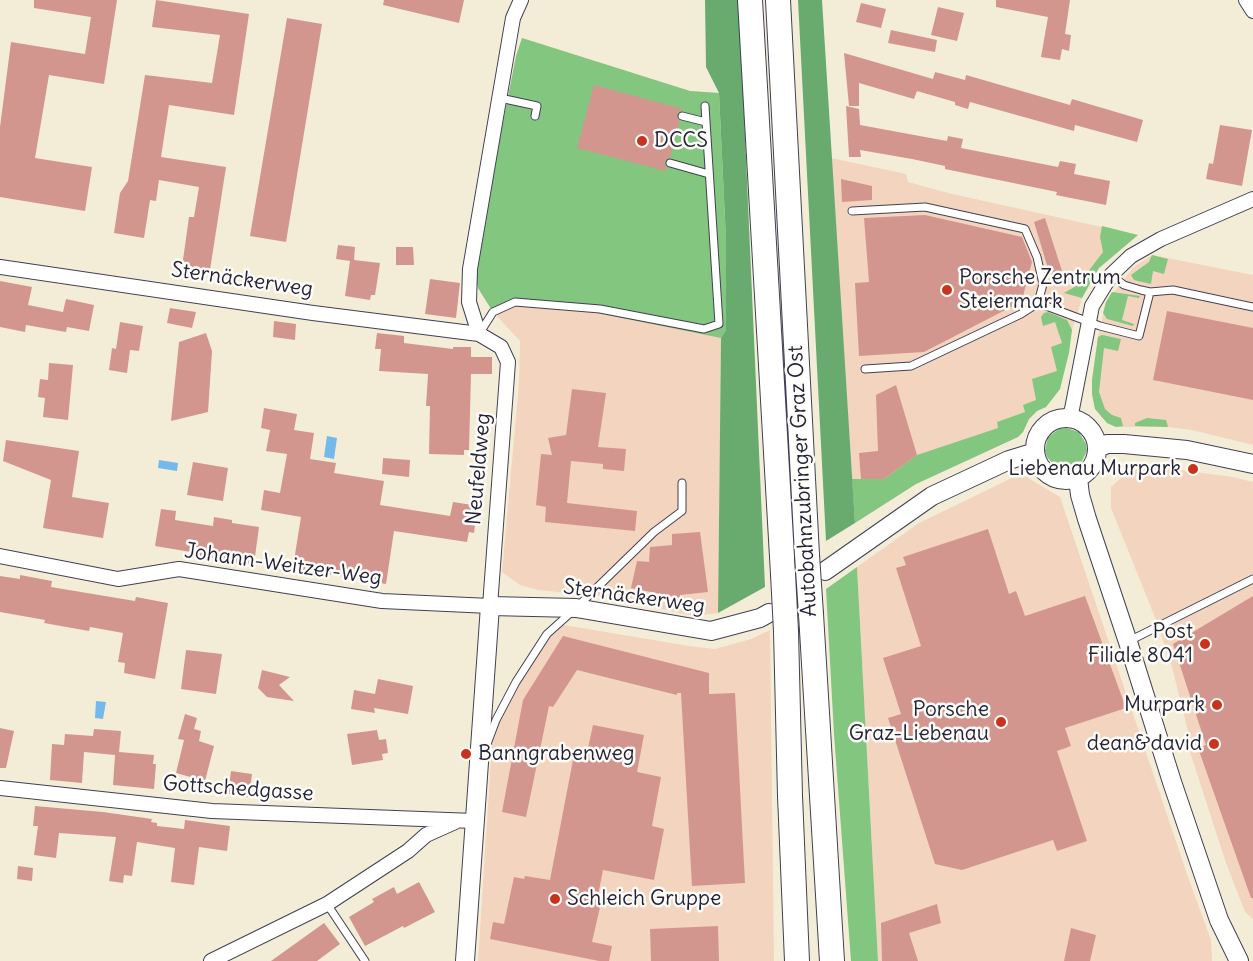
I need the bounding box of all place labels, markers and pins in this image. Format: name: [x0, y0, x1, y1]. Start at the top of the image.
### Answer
place label: DCCS: [654, 128, 708, 154]
marker: DCCS: [635, 134, 649, 148]
place label: Porsche Zentrum Steiermark: [959, 265, 1121, 315]
marker: Porsche Zentrum Steiermark: [940, 283, 954, 297]
place label: Liebenau Murpark: [1008, 456, 1181, 482]
marker: Liebenau Murpark: [1186, 462, 1200, 476]
place label: Post Filiale 8041: [1088, 619, 1193, 669]
marker: Post Filiale 8041: [1198, 637, 1212, 651]
place label: Murpark: [1124, 692, 1205, 718]
place label: Porsche Graz-Liebenau: [849, 697, 989, 747]
marker: Murpark: [1210, 698, 1224, 712]
marker: Porsche Graz-Liebenau: [994, 715, 1008, 729]
place label: dean&david: [1087, 731, 1202, 757]
marker: dean&david: [1207, 737, 1221, 751]
place label: Banngrabenweg: [478, 741, 635, 767]
marker: Banngrabenweg: [459, 747, 473, 761]
place label: Schleich Gruppe: [567, 886, 721, 912]
marker: Schleich Gruppe: [548, 892, 562, 906]

